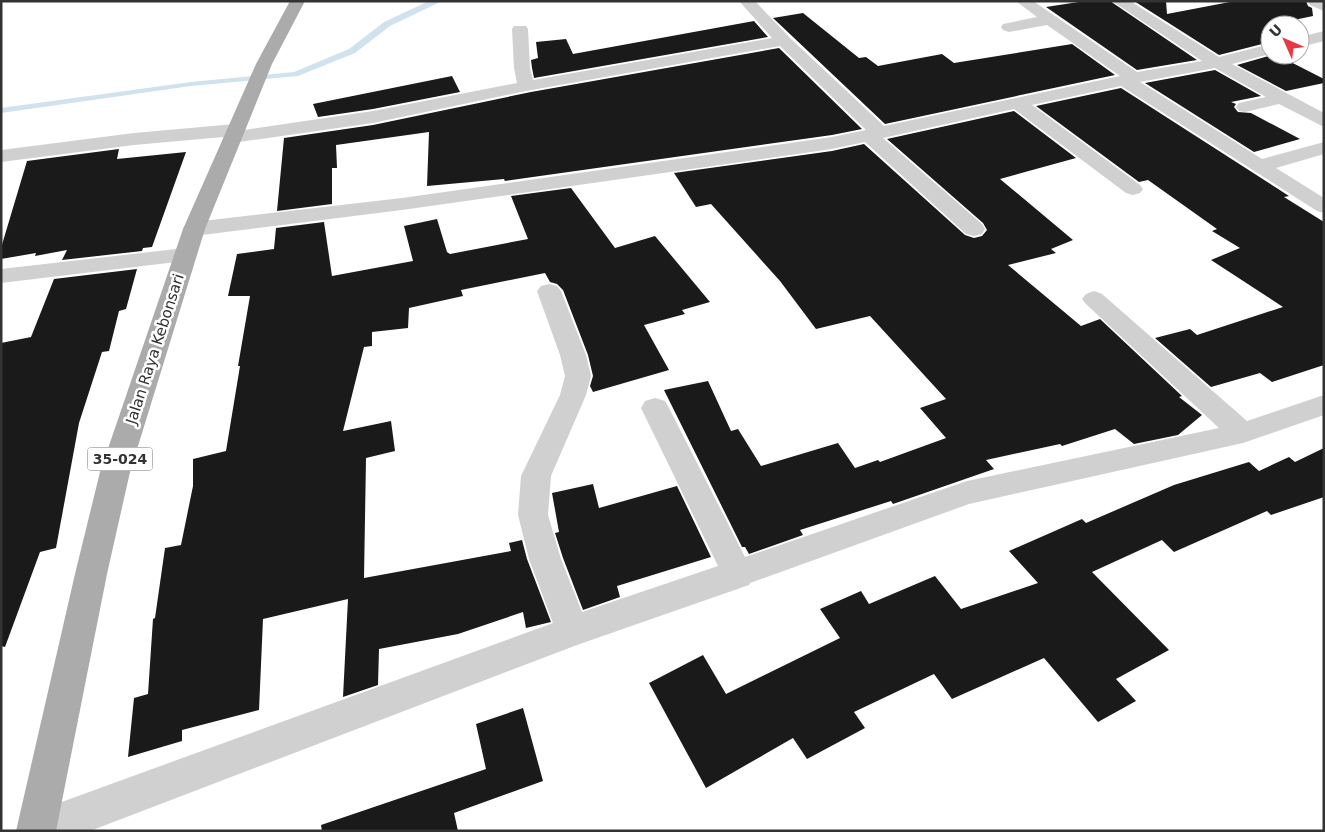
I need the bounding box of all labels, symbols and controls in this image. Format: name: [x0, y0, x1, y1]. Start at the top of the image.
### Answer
north arrow: [1260, 15, 1310, 65]
text: U: [1266, 21, 1285, 40]
street label: Jalan Raya Kebonsari: [122, 271, 188, 428]
road number: 35-024: [88, 448, 152, 470]

